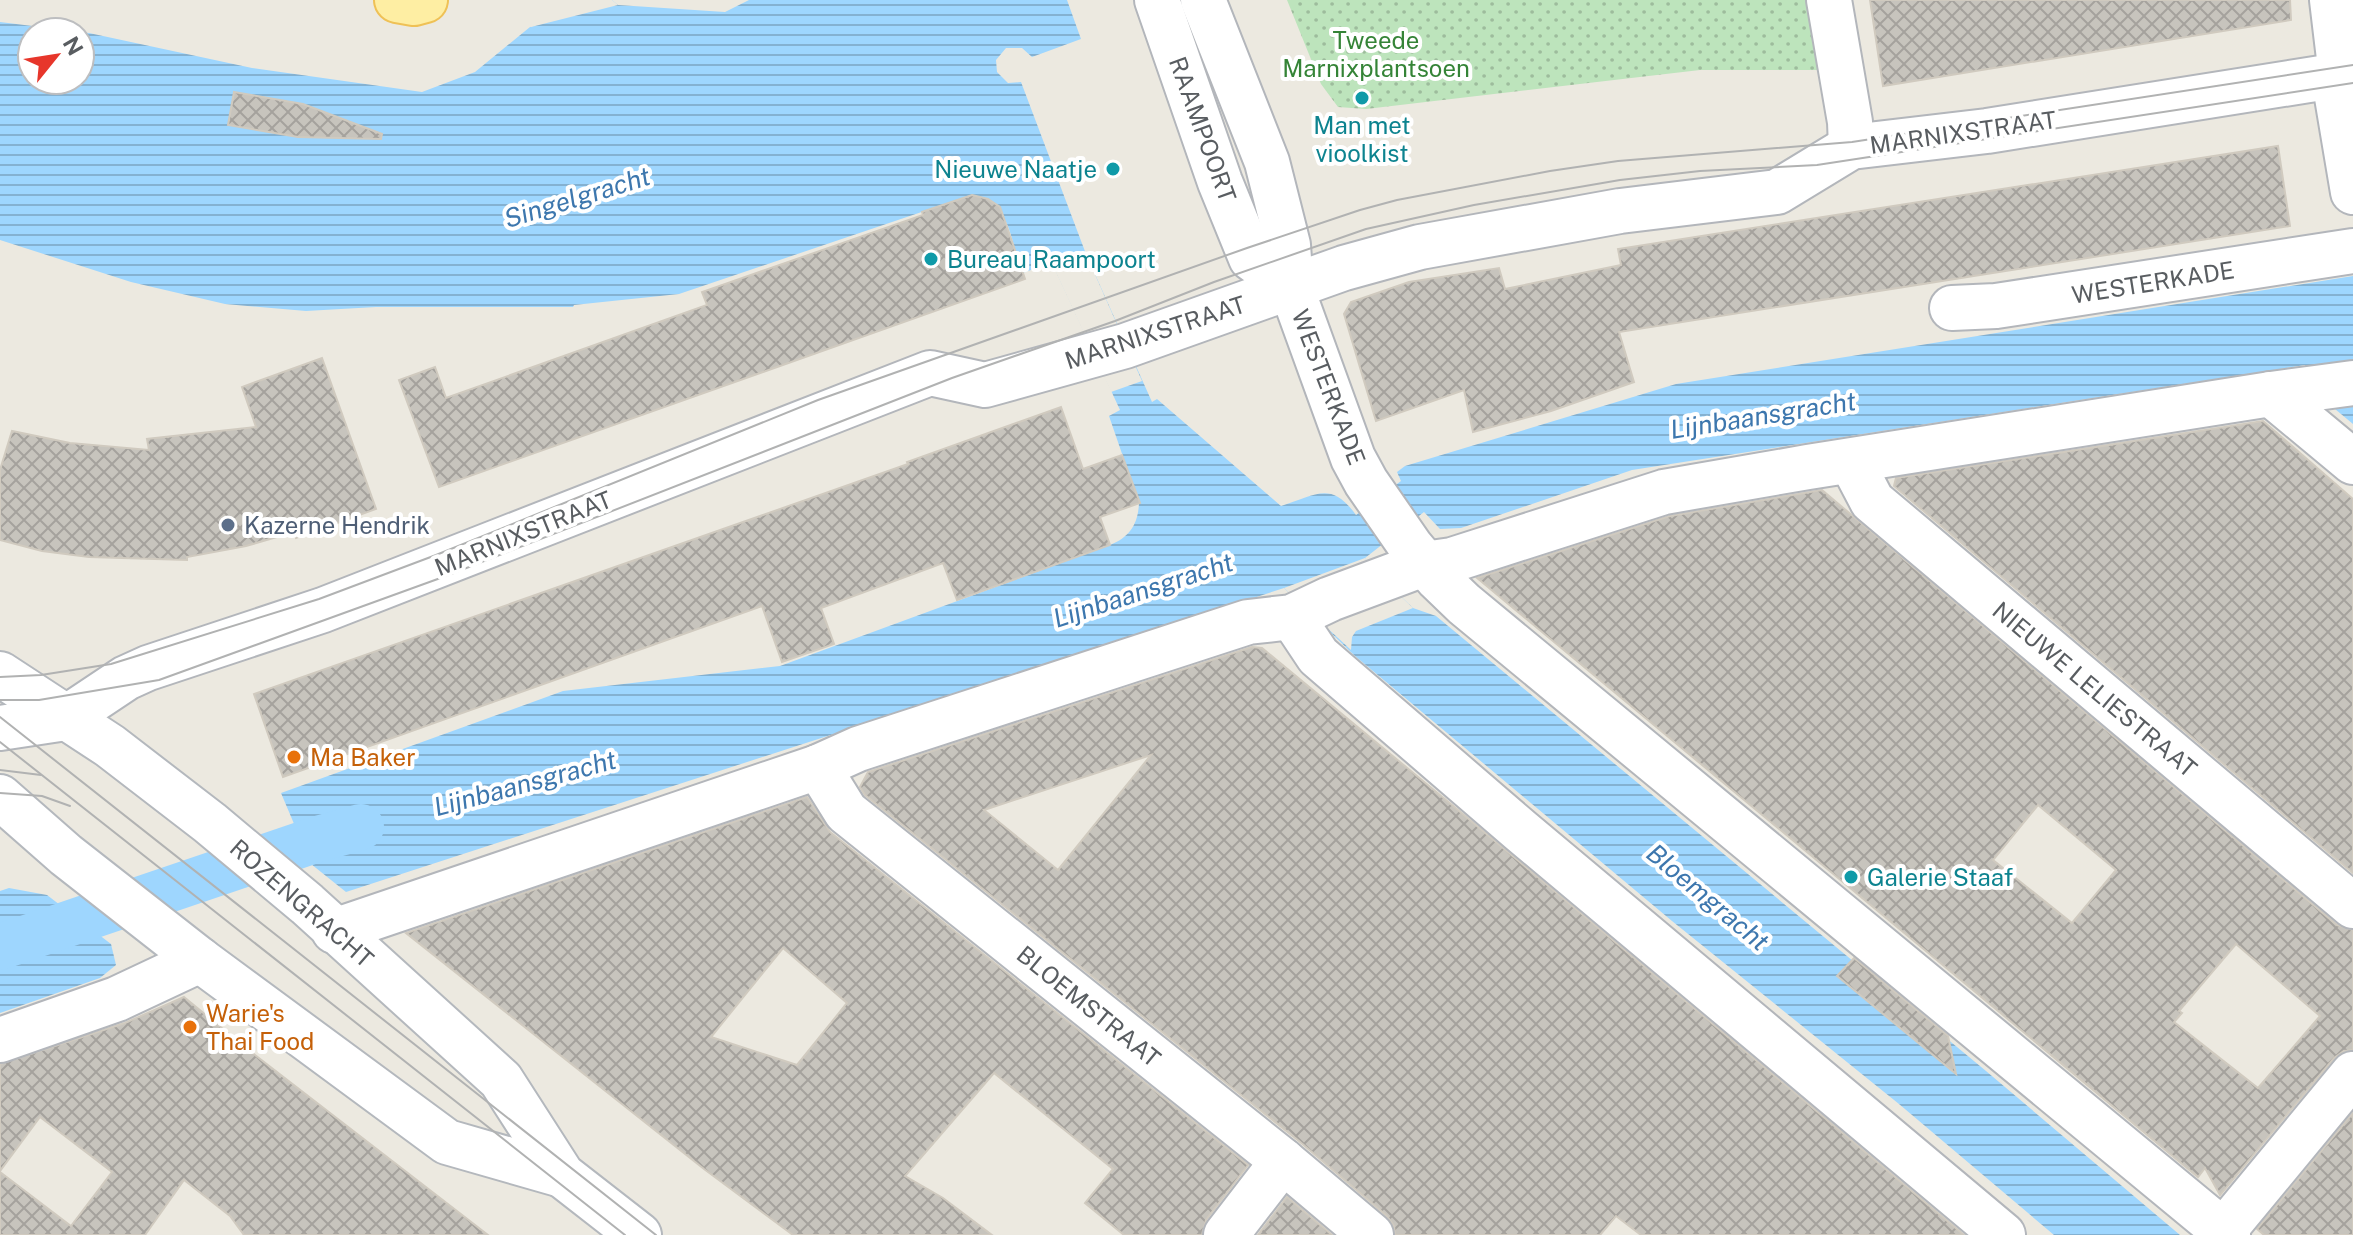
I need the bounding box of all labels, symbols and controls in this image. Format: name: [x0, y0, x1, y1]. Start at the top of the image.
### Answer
north arrow: [16, 16, 96, 96]
park label: Tweede Marnixplantsoen: [1282, 26, 1470, 82]
text: N: [58, 32, 89, 60]
street label: RAAMPOORT: [1164, 53, 1242, 205]
marker: Man met vioolkist: [1353, 89, 1371, 107]
street label: MARNIXSTRAAT: [1868, 105, 2058, 159]
place label: Man met vioolkist: [1313, 111, 1411, 167]
place label: Nieuwe Naatje: [934, 155, 1097, 183]
water label: Singelgracht: [500, 160, 654, 234]
marker: Nieuwe Naatje: [1104, 160, 1122, 178]
place label: Bureau Raampoort: [947, 245, 1156, 273]
marker: Bureau Raampoort: [922, 250, 940, 268]
street label: WESTERKADE: [2070, 255, 2236, 309]
street label: MARNIXSTRAAT: [1061, 290, 1249, 374]
street label: WESTERKADE: [1286, 305, 1372, 469]
water label: Lijnbaansgracht: [1668, 385, 1858, 445]
street label: MARNIXSTRAAT: [430, 485, 616, 581]
place label: Kazerne Hendrik: [244, 511, 430, 539]
marker: Kazerne Hendrik: [219, 516, 237, 534]
water label: Lijnbaansgracht: [1049, 546, 1237, 634]
street label: NIEUWE LELIESTRAAT: [1987, 596, 2203, 782]
place label: Ma Baker: [310, 743, 416, 771]
water label: Lijnbaansgracht: [430, 744, 620, 822]
marker: Ma Baker: [285, 748, 303, 766]
street label: ROZENGRACHT: [225, 833, 379, 973]
water label: Bloemgracht: [1641, 837, 1775, 957]
place label: Galerie Staaf: [1867, 863, 2013, 891]
marker: Galerie Staaf: [1842, 868, 1860, 886]
street label: BLOEMSTRAAT: [1012, 940, 1166, 1072]
place label: Warie's Thai Food: [206, 999, 314, 1055]
marker: Warie's Thai Food: [181, 1018, 199, 1036]

